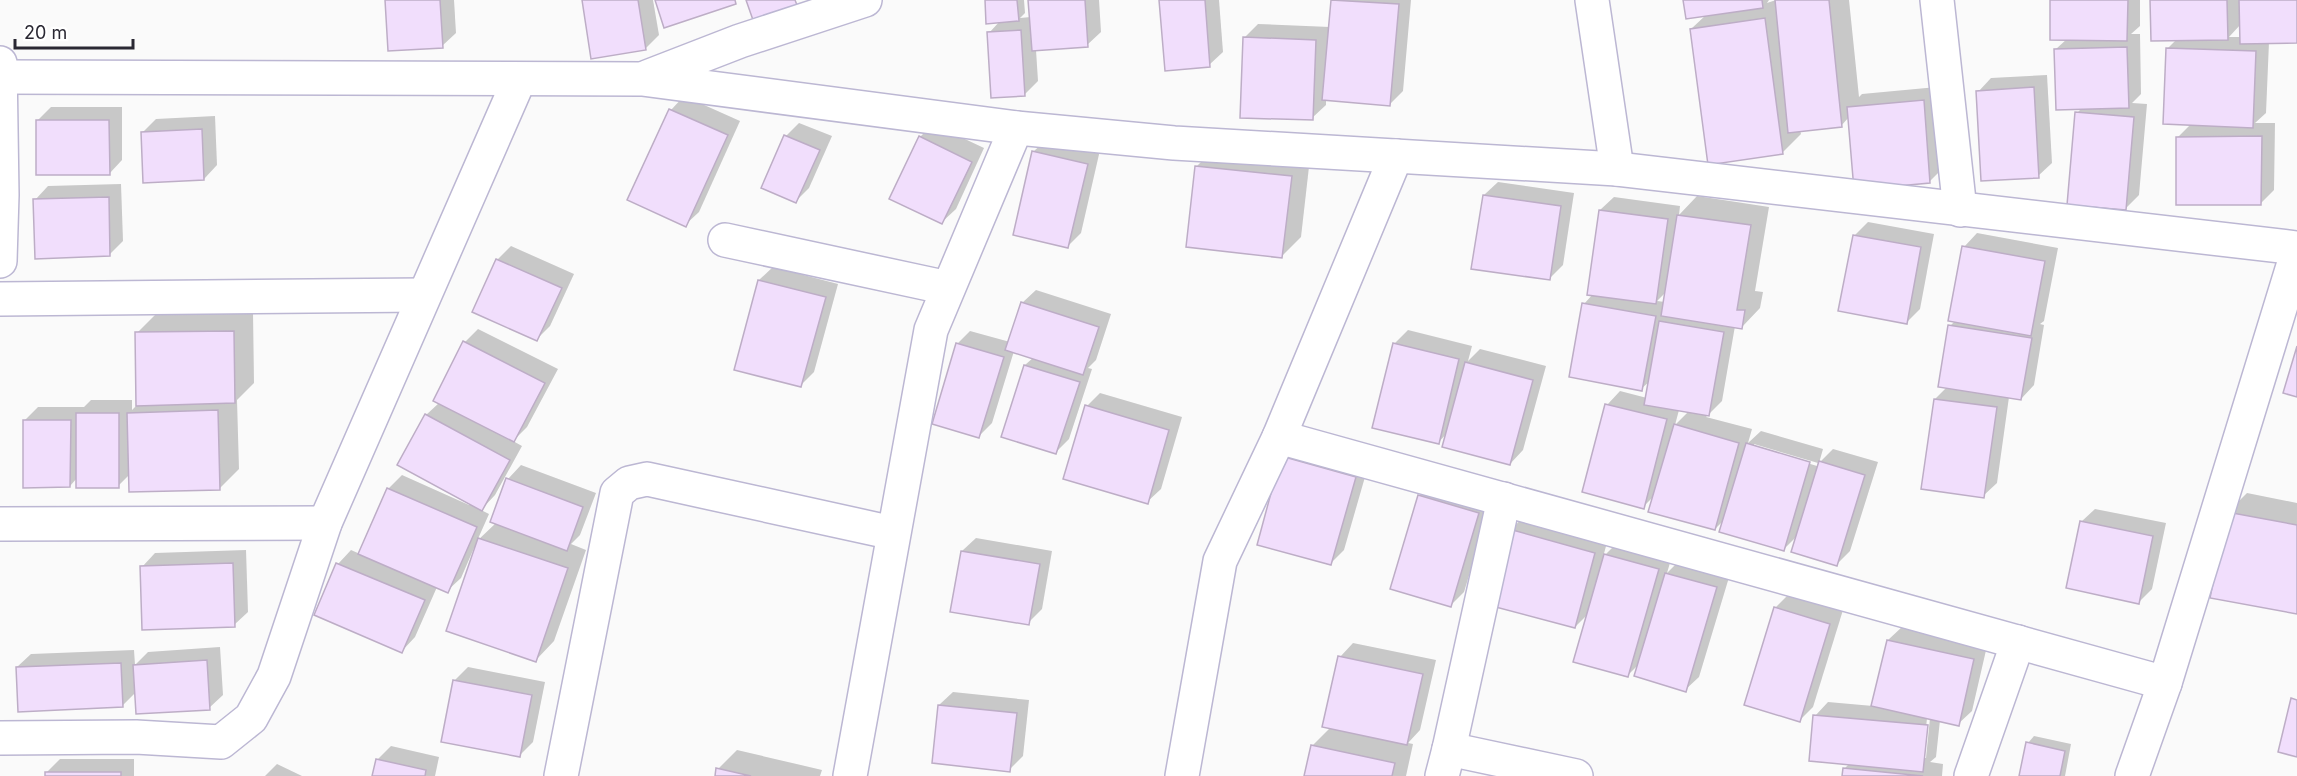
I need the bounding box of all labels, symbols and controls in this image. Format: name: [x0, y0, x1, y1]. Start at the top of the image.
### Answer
scale bar: [15, 12, 134, 50]
text: 20 m: [24, 22, 67, 43]

